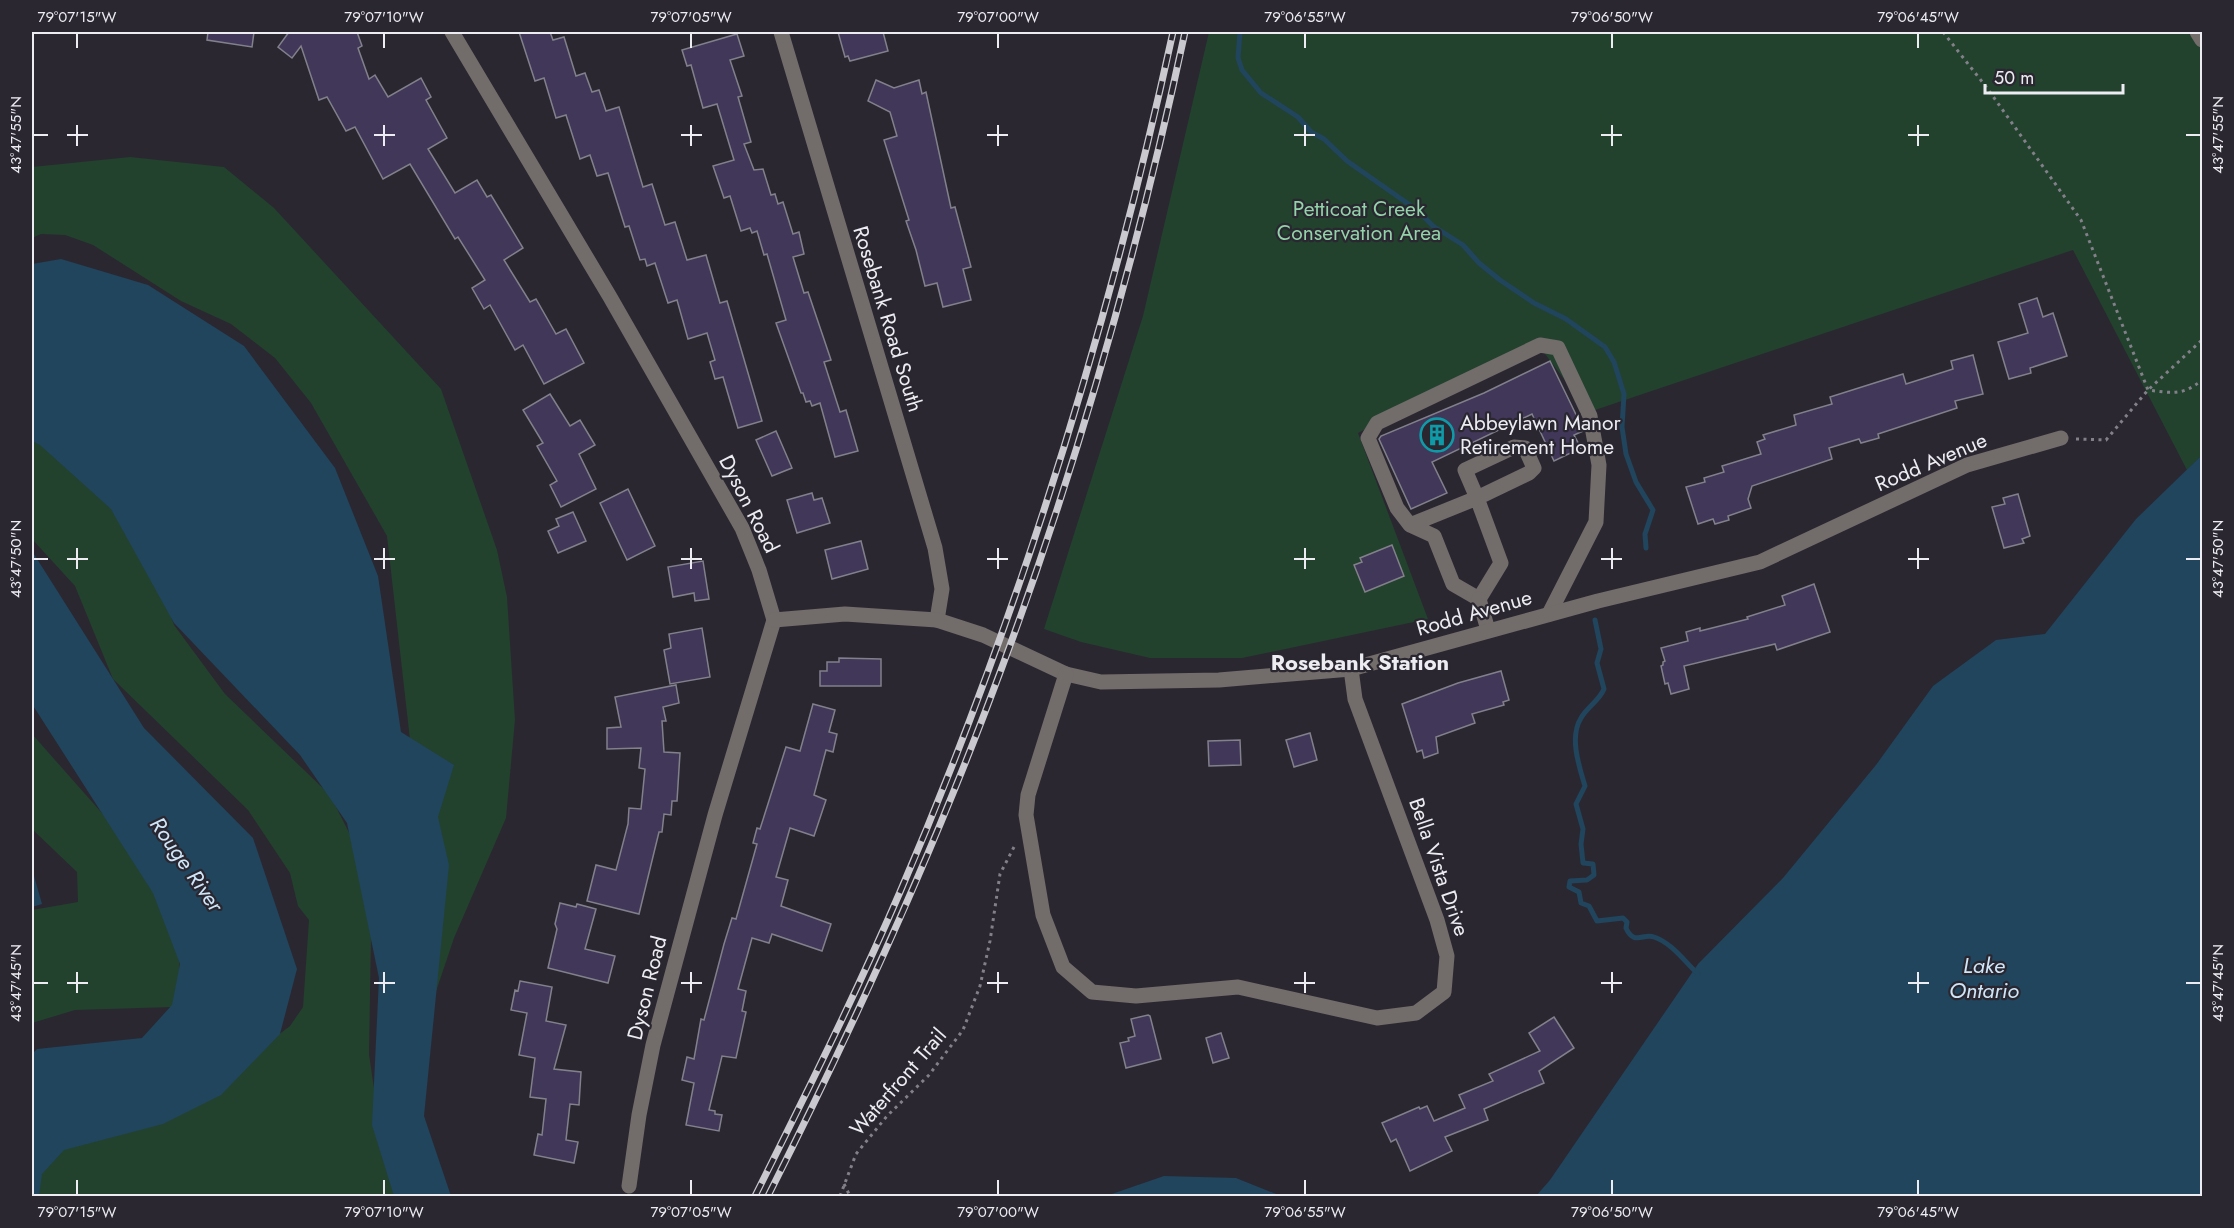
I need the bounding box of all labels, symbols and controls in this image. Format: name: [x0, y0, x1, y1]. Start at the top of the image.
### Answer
text: 79°07'15"W: [38, 6, 117, 28]
text: 79°07'10"W: [344, 6, 424, 28]
text: 79°07'05"W: [650, 6, 732, 28]
text: 79°07'00"W: [957, 6, 1039, 28]
text: 79°06'55"W: [1264, 6, 1346, 28]
text: 79°06'50"W: [1571, 6, 1653, 28]
text: 79°06'45"W: [1877, 6, 1959, 28]
scale bar: [1985, 57, 2123, 95]
text: 50 m: [1994, 65, 2034, 91]
text: 43°47'55"N: [5, 96, 27, 174]
text: 43°47'55"N: [2207, 96, 2229, 174]
park label: Petticoat Creek Conservation Area: [1277, 194, 1441, 248]
street label: Rosebank Road South: [845, 222, 931, 416]
place label: Abbeylawn Manor Retirement Home: [1460, 408, 1622, 462]
building icon: Abbeylawn Manor Retirement Home: [1419, 417, 1455, 453]
street label: Rodd Avenue: [1870, 425, 1992, 499]
street label: Dyson Road: [711, 450, 787, 558]
text: 43°47'50"N: [5, 520, 27, 598]
text: 43°47'50"N: [2207, 520, 2229, 598]
street label: Rodd Avenue: [1413, 582, 1535, 644]
district label: Rosebank Station: [1271, 646, 1449, 678]
street label: Bella Vista Drive: [1401, 794, 1477, 940]
water label: Rouge River: [142, 810, 232, 919]
street label: Dyson Road: [620, 933, 674, 1043]
text: 43°47'45"N: [5, 944, 27, 1022]
text: 43°47'45"N: [2207, 944, 2229, 1022]
water label: Lake Ontario: [1949, 949, 2019, 1006]
street label: Waterfront Trail: [843, 1021, 953, 1143]
text: 79°07'15"W: [38, 1201, 117, 1223]
text: 79°07'10"W: [344, 1201, 424, 1223]
text: 79°07'05"W: [650, 1201, 732, 1223]
text: 79°07'00"W: [957, 1201, 1039, 1223]
text: 79°06'55"W: [1264, 1201, 1346, 1223]
text: 79°06'50"W: [1571, 1201, 1653, 1223]
text: 79°06'45"W: [1877, 1201, 1959, 1223]

